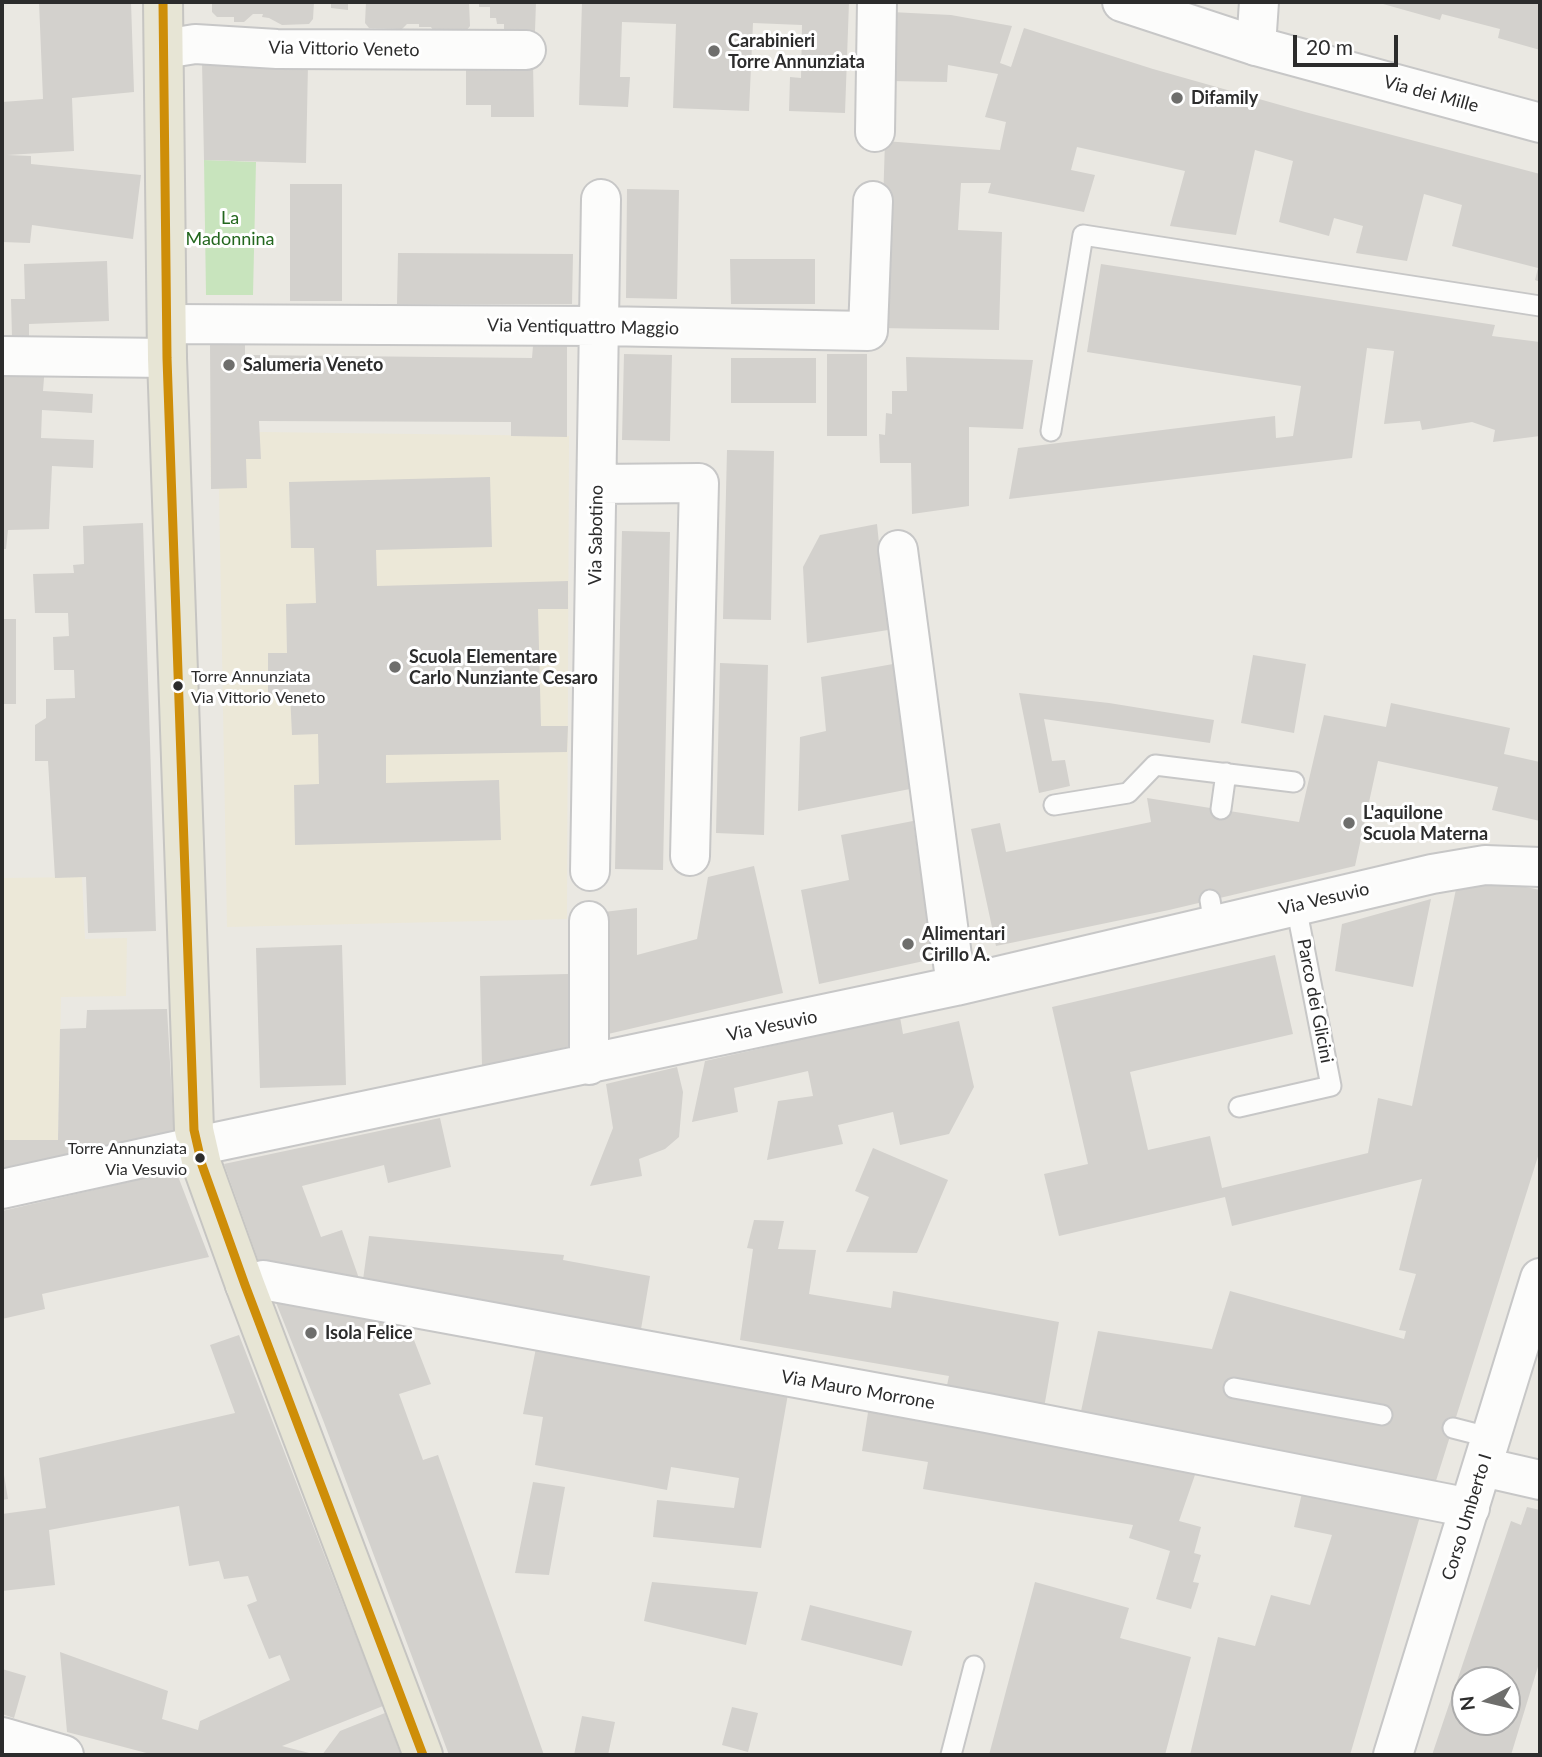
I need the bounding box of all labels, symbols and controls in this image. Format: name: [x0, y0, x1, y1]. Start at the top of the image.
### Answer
scale bar: [1297, 21, 1402, 65]
place label: Carabinieri Torre Annunziata: [728, 30, 865, 72]
text: 20 m: [1306, 34, 1353, 59]
street label: Via Vittorio Veneto: [268, 37, 420, 61]
marker: Carabinieri Torre Annunziata: [706, 43, 722, 59]
street label: Via dei Mille: [1381, 71, 1481, 117]
place label: Difamily: [1191, 87, 1258, 109]
marker: Difamily: [1169, 90, 1185, 106]
park label: La Madonnina: [185, 207, 275, 249]
street label: Via Ventiquattro Maggio: [487, 315, 679, 339]
place label: Salumeria Veneto: [243, 354, 383, 376]
marker: Salumeria Veneto: [221, 357, 237, 373]
street label: Via Sabotino: [584, 485, 608, 585]
place label: Scuola Elementare Carlo Nunziante Cesaro: [409, 646, 598, 688]
marker: Scuola Elementare Carlo Nunziante Cesaro: [387, 659, 403, 675]
place label: Torre Annunziata Via Vittorio Veneto: [191, 667, 325, 705]
marker: Torre Annunziata Via Vittorio Veneto: [171, 679, 185, 693]
place label: L'aquilone Scuola Materna: [1363, 802, 1488, 844]
marker: L'aquilone Scuola Materna: [1341, 815, 1357, 831]
street label: Via Vesuvio: [1277, 878, 1371, 920]
place label: Alimentari Cirillo A.: [922, 923, 1005, 965]
marker: Alimentari Cirillo A.: [900, 936, 916, 952]
street label: Parco dei Glicini: [1292, 937, 1338, 1065]
street label: Via Vesuvio: [725, 1006, 819, 1046]
place label: Torre Annunziata Via Vesuvio: [67, 1139, 187, 1177]
marker: Torre Annunziata Via Vesuvio: [193, 1151, 207, 1165]
place label: Isola Felice: [325, 1322, 412, 1344]
marker: Isola Felice: [303, 1325, 319, 1341]
street label: Via Mauro Morrone: [780, 1366, 936, 1414]
street label: Corso Umberto I: [1437, 1451, 1497, 1583]
north arrow: [1451, 1666, 1521, 1736]
text: N: [1454, 1695, 1479, 1712]

